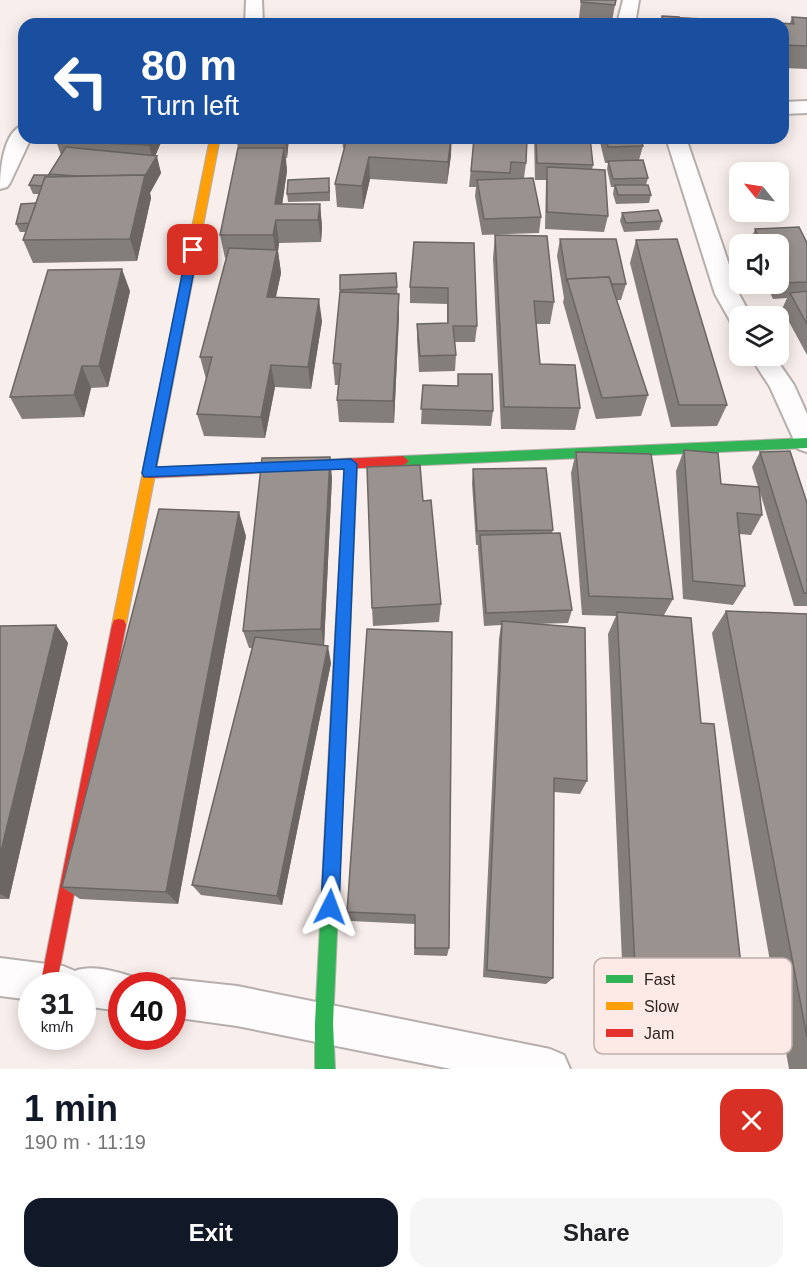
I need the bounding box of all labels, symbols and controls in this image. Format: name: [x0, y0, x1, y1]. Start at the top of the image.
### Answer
icon: left: [42, 42, 120, 120]
text: 80 m: [141, 42, 237, 89]
text: Turn left: [141, 91, 239, 121]
north arrow: [729, 162, 789, 222]
map controls: [729, 162, 789, 366]
pin: [167, 224, 218, 275]
icon: arrive: [176, 233, 209, 266]
button: sound: [729, 234, 789, 294]
button: layers: [729, 306, 789, 366]
position arrow: [298, 875, 362, 939]
legend: [594, 958, 792, 1054]
text: Fast: [644, 971, 676, 988]
speed limit sign: 40: [108, 972, 186, 1050]
text: 31: [40, 987, 74, 1020]
text: Slow: [644, 998, 679, 1015]
text: km/h: [41, 1018, 73, 1035]
text: Jam: [644, 1025, 674, 1042]
text: 1 min: [24, 1088, 118, 1129]
button: close: [720, 1089, 783, 1152]
text: 190 m · 11:19: [24, 1131, 146, 1153]
button: Exit: [24, 1198, 398, 1267]
button: Share: [410, 1198, 783, 1267]

